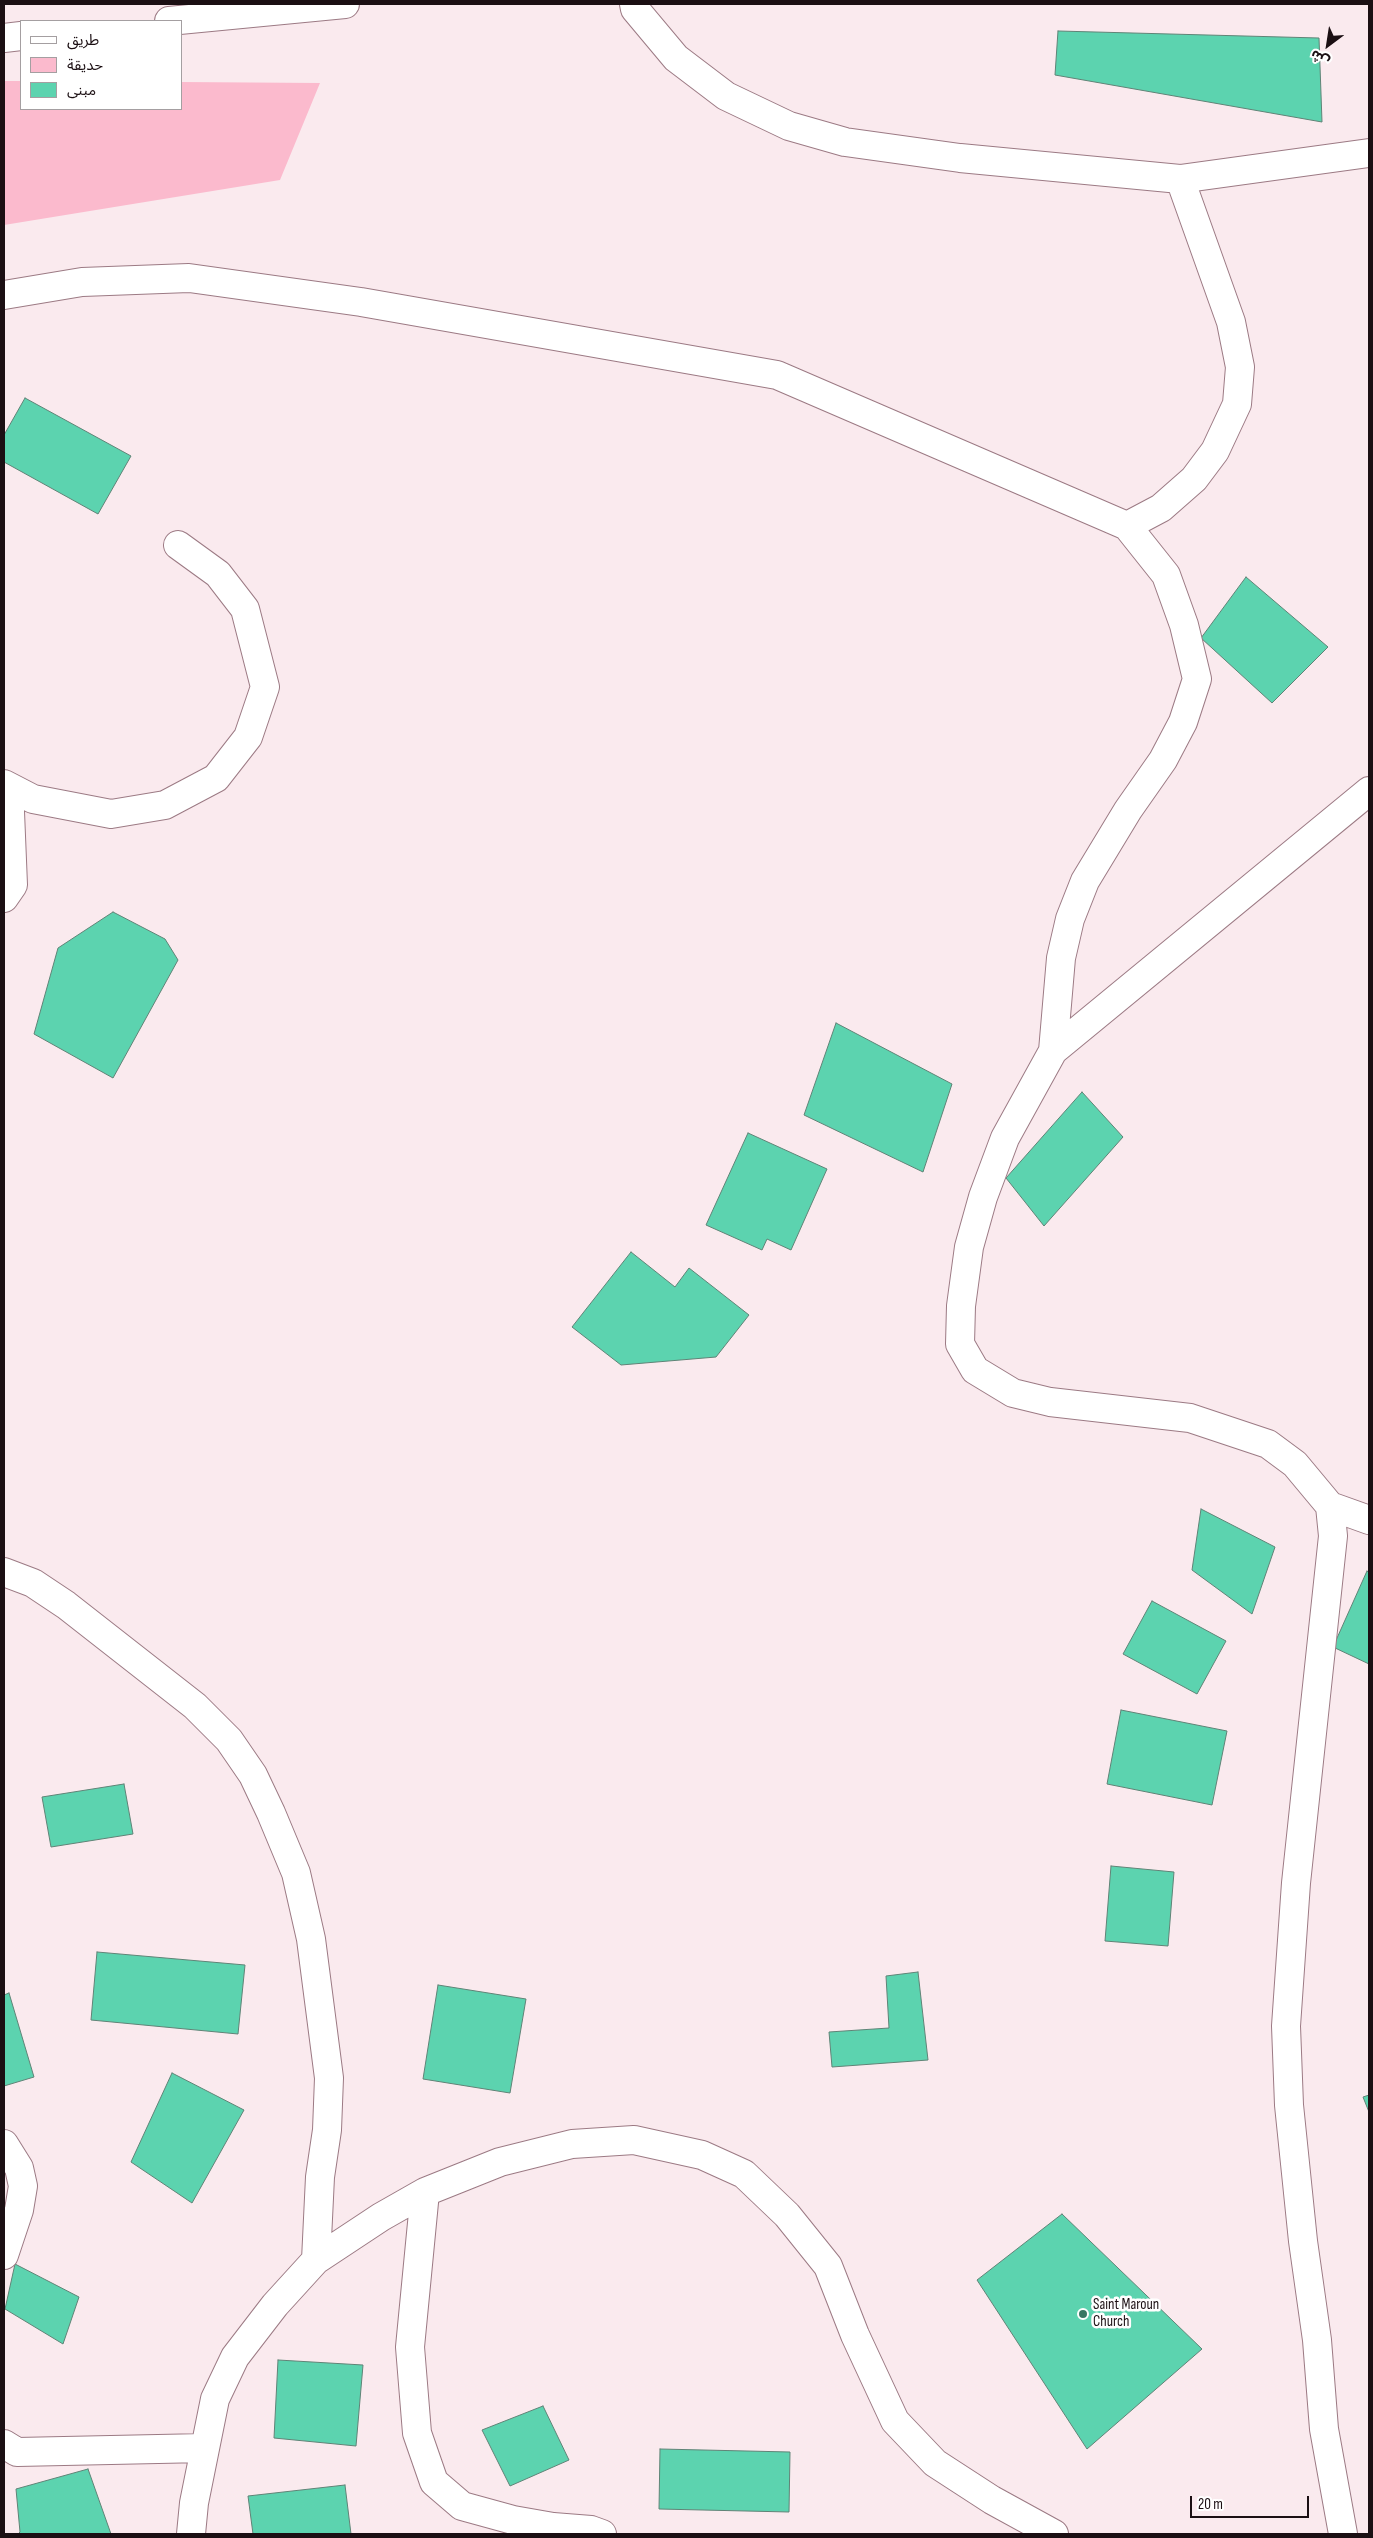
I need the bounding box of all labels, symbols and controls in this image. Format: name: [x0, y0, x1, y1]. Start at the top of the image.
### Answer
legend: [20, 20, 182, 110]
north arrow: [1303, 20, 1353, 70]
text: طريق: [67, 31, 99, 50]
text: ش: [1307, 46, 1333, 71]
text: حديقة: [67, 56, 103, 75]
text: مبنى: [67, 81, 96, 100]
place label: Saint Maroun Church: [1093, 2296, 1159, 2331]
marker: Saint Maroun Church: [1077, 2308, 1089, 2320]
scale bar: [1193, 2486, 1312, 2518]
text: 20 m: [1198, 2495, 1223, 2514]

